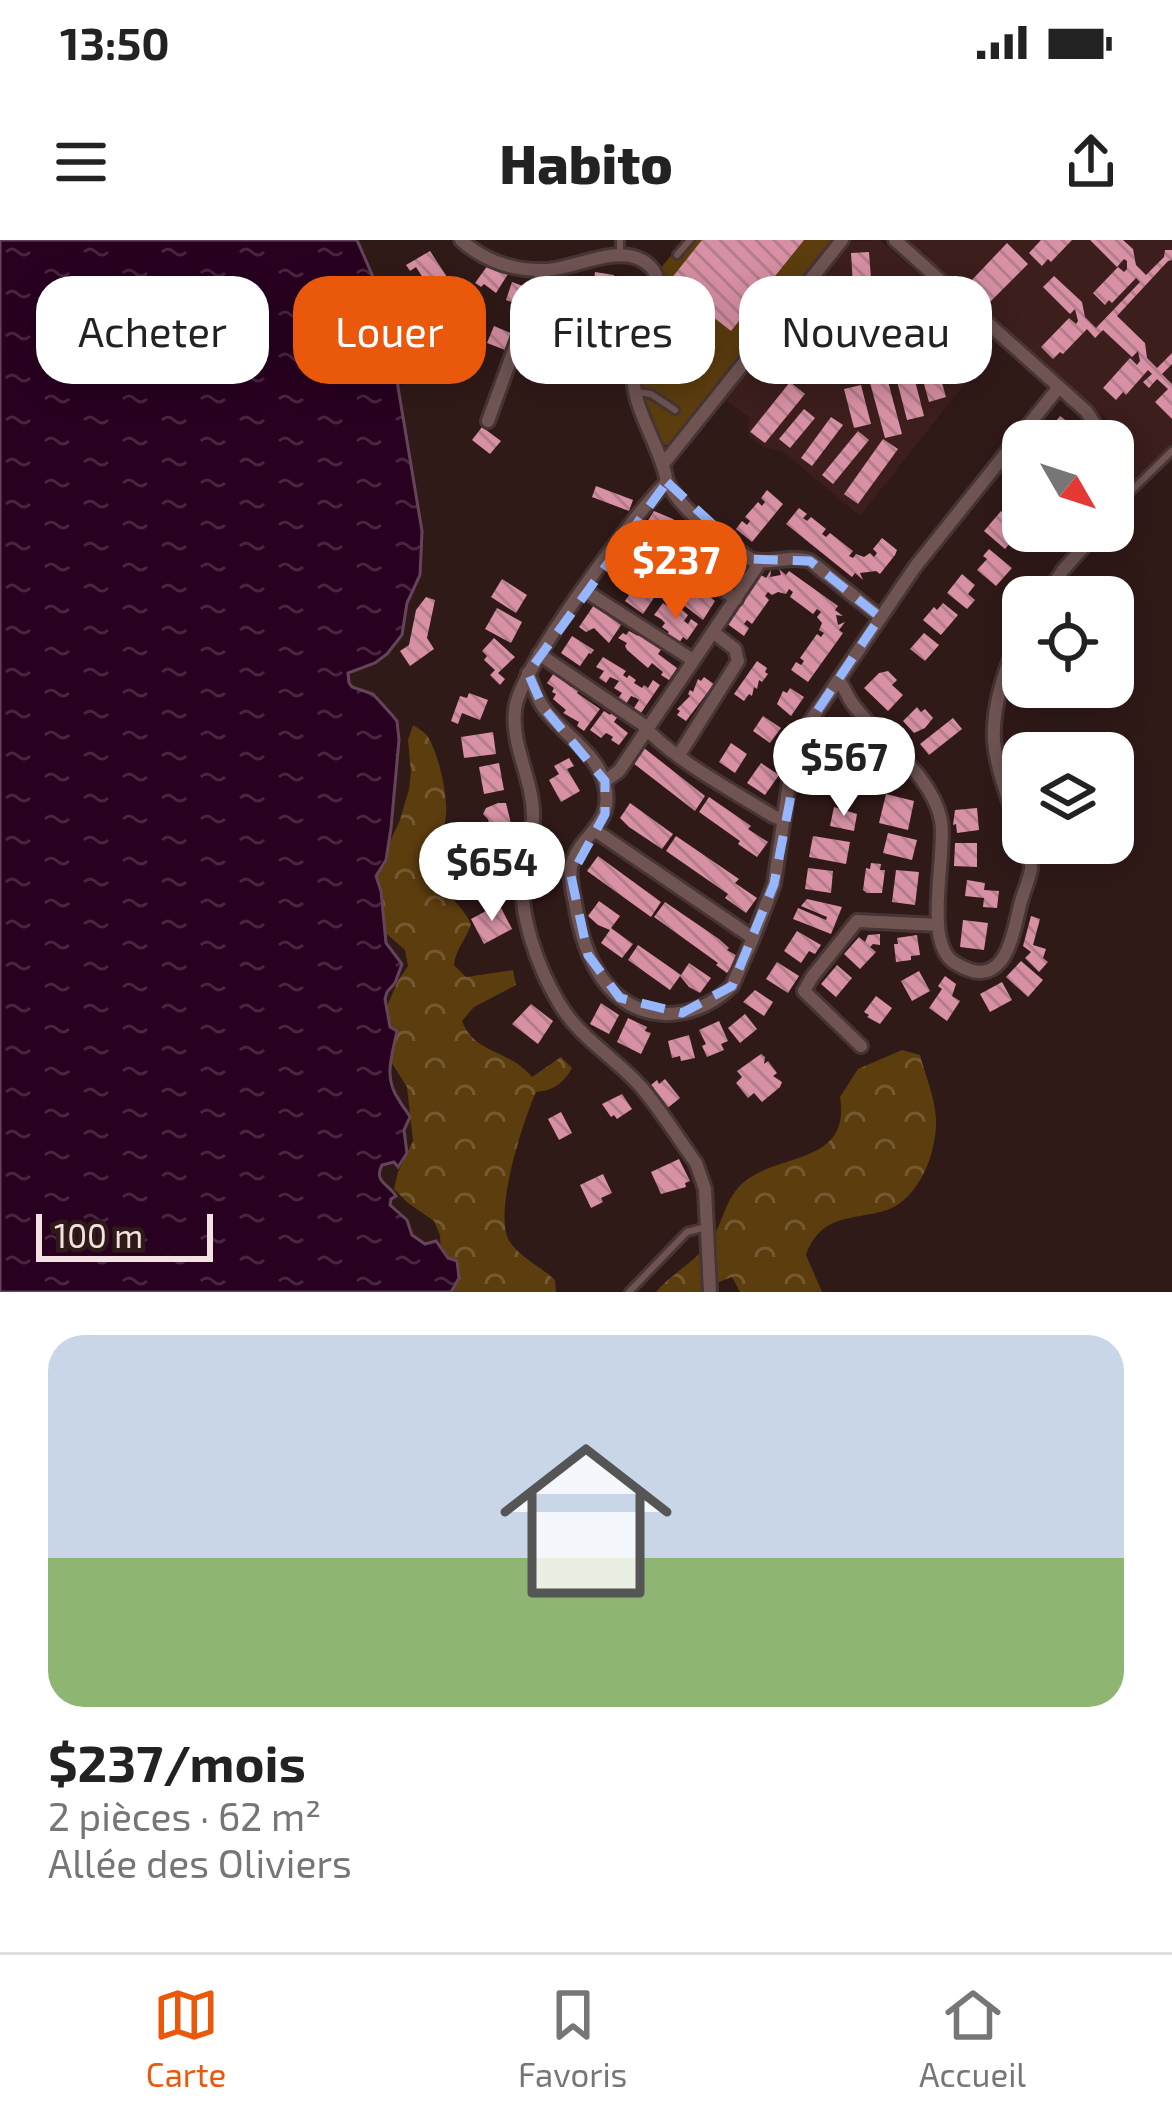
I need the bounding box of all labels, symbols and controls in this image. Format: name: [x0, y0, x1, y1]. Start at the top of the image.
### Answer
text: 13:50: [60, 15, 170, 69]
icon: menu: [48, 129, 114, 195]
icon: share: [1058, 129, 1124, 195]
text: Habito: [499, 130, 673, 195]
chip: Acheter: [36, 276, 269, 384]
chip: Louer: [293, 276, 486, 384]
chip: Filtres: [510, 276, 715, 384]
chip: Nouveau: [739, 276, 992, 384]
north arrow: [1002, 420, 1134, 552]
map controls: [1002, 420, 1134, 864]
pin: $237: [605, 520, 747, 622]
text: $237: [632, 535, 720, 582]
button: locate: [1002, 576, 1134, 708]
pin: $567: [773, 717, 915, 819]
text: $567: [800, 732, 888, 779]
button: layers: [1002, 732, 1134, 864]
pin: $654: [421, 822, 563, 924]
text: $654: [446, 837, 538, 884]
scale bar: [36, 1208, 213, 1261]
text: 100 m: [54, 1215, 143, 1255]
icon: home: [478, 1413, 694, 1629]
text: $237/mois: [48, 1731, 306, 1792]
text: 2 pièces · 62 m²: [48, 1792, 321, 1839]
text: Allée des Oliviers: [48, 1839, 352, 1886]
tab: Carte: [146, 1982, 226, 2094]
tab: Favoris: [518, 1982, 627, 2094]
tab: Accueil: [919, 1982, 1026, 2094]

